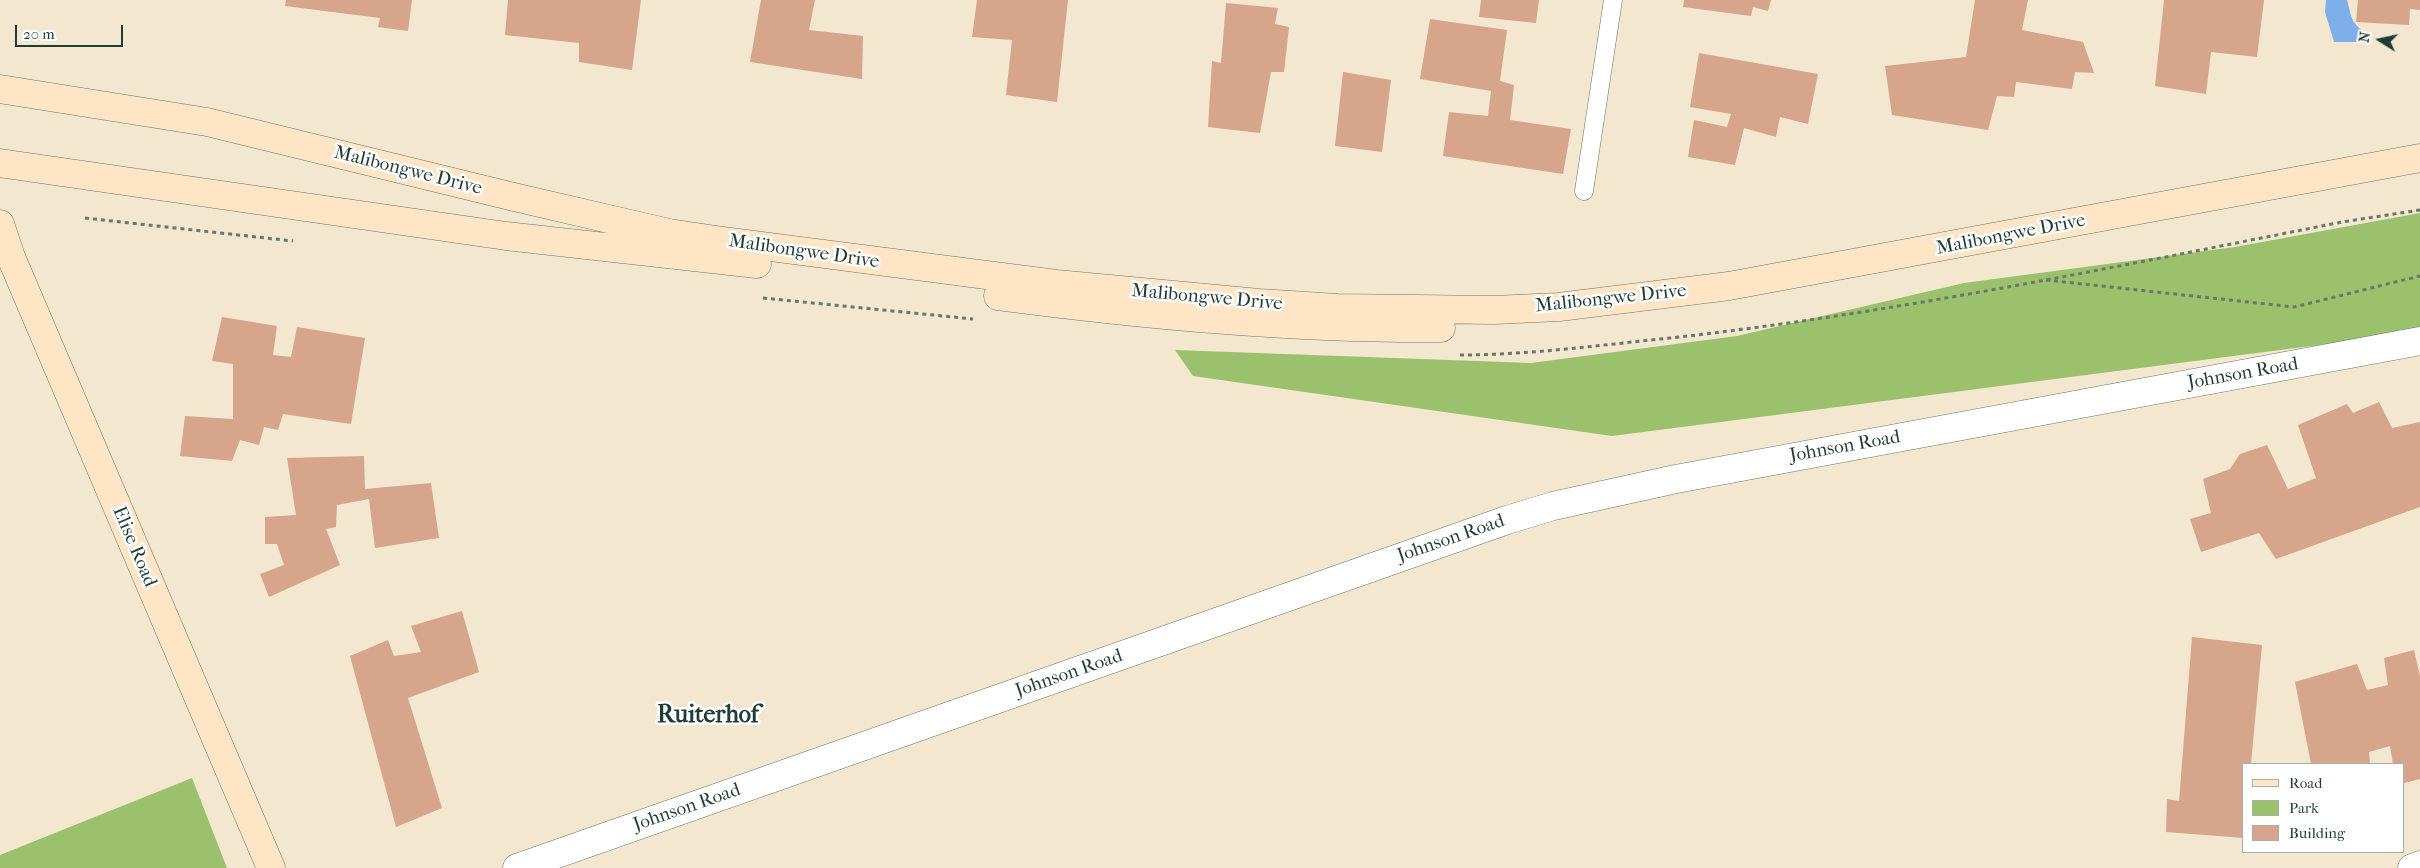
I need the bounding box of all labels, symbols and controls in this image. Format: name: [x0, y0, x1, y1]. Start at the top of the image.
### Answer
scale bar: [18, 15, 125, 47]
north arrow: [2355, 15, 2405, 65]
text: 20 m: [23, 25, 55, 43]
text: N: [2355, 31, 2374, 44]
street label: Malibongwe Drive: [332, 142, 484, 200]
street label: Malibongwe Drive: [1934, 209, 2088, 261]
street label: Malibongwe Drive: [727, 230, 881, 274]
street label: Malibongwe Drive: [1130, 280, 1284, 316]
street label: Malibongwe Drive: [1534, 280, 1688, 318]
street label: Johnson Road: [2186, 353, 2300, 395]
street label: Johnson Road: [1788, 426, 1902, 468]
street label: Elise Road: [107, 503, 161, 591]
street label: Johnson Road: [1394, 510, 1508, 568]
street label: Johnson Road: [1012, 645, 1126, 703]
district label: Ruiterhof: [657, 702, 759, 730]
legend: [2242, 763, 2405, 853]
text: Road: [2289, 774, 2322, 792]
street label: Johnson Road: [630, 779, 744, 837]
text: Park: [2289, 799, 2319, 817]
text: Building: [2289, 824, 2345, 842]

